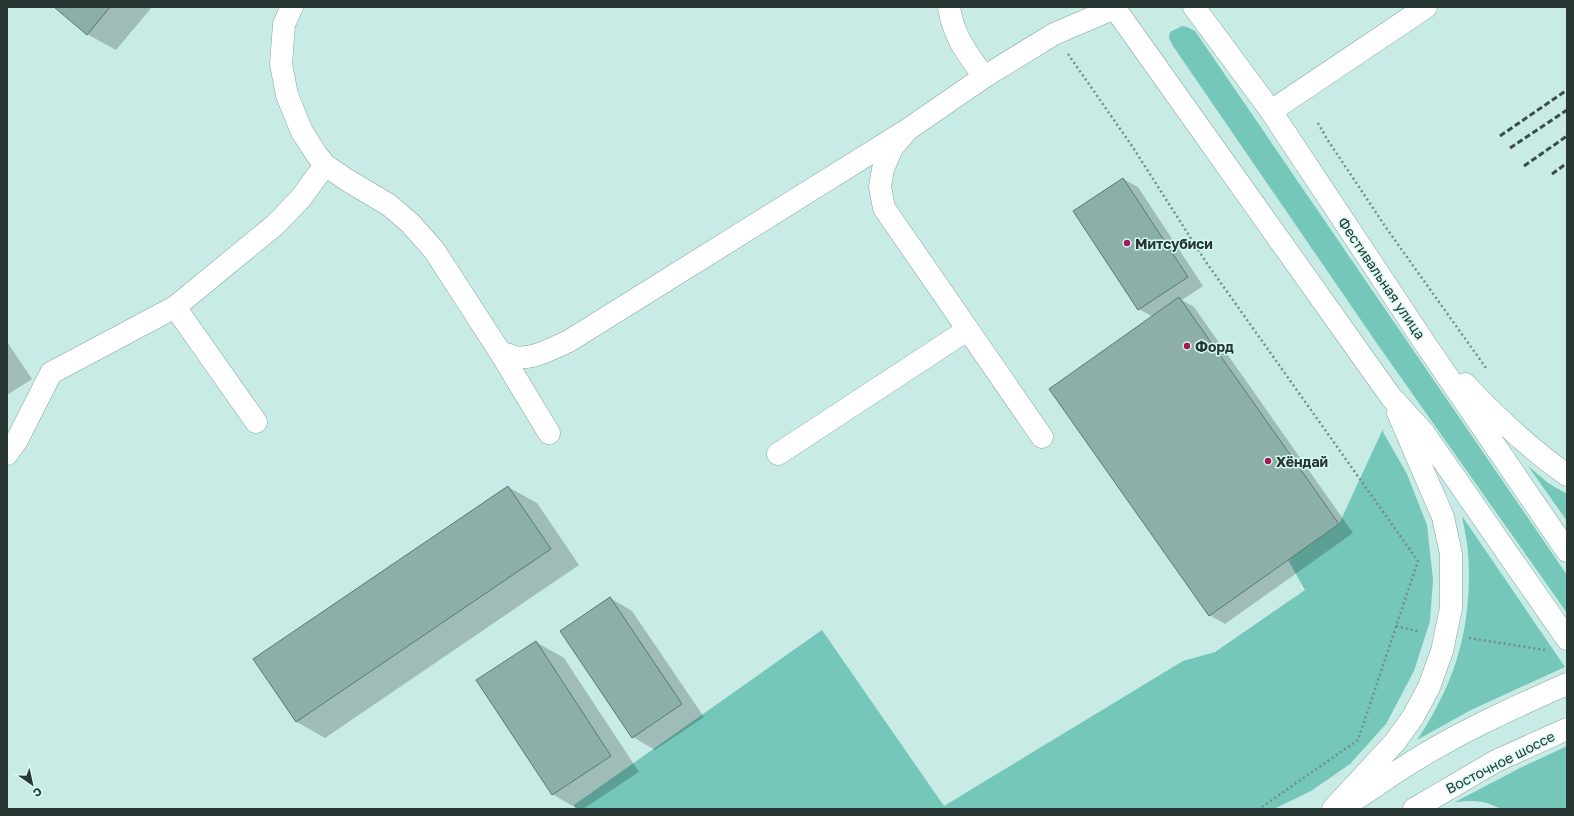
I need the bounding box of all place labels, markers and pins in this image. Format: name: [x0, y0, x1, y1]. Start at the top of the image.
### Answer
place label: Митсубиси: [1135, 235, 1213, 252]
marker: Митсубиси: [1122, 238, 1132, 248]
place label: Форд: [1195, 338, 1234, 355]
marker: Форд: [1182, 341, 1192, 351]
place label: Хёндай: [1276, 453, 1328, 470]
marker: Хёндай: [1263, 456, 1273, 466]

